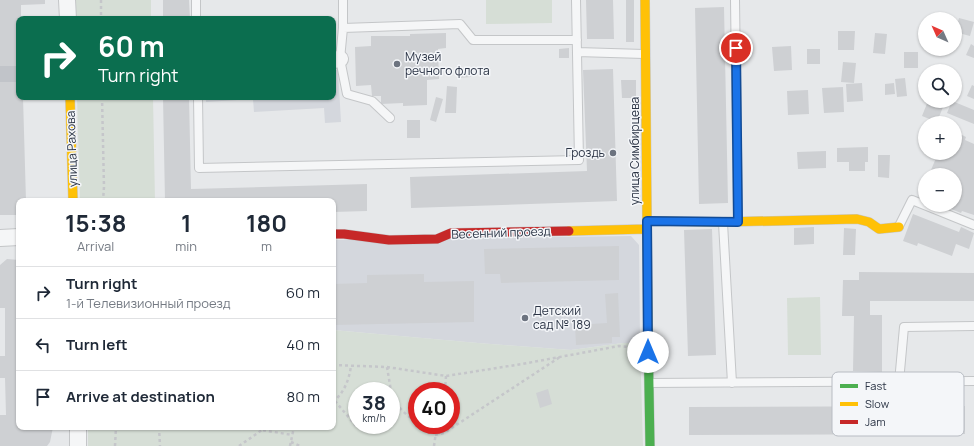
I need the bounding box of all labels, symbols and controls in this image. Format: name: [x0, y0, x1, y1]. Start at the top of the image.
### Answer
north arrow: [918, 12, 962, 56]
map controls: [918, 12, 962, 212]
text: 60 m: [98, 27, 165, 65]
pin: [719, 31, 753, 65]
icon: right: [32, 32, 84, 84]
icon: arrive: [725, 37, 747, 59]
place label: Музей речного флота: [405, 48, 490, 79]
marker: Музей речного флота: [392, 59, 402, 69]
text: Turn right: [98, 63, 179, 87]
button: search: [918, 64, 962, 108]
street label: улица Симбирцева: [626, 97, 643, 205]
street label: улица Рахова: [62, 110, 81, 188]
button: +: [918, 116, 962, 160]
place label: Гроздь: [565, 144, 605, 161]
marker: Гроздь: [608, 148, 618, 158]
button: −: [918, 168, 962, 212]
text: 15:38: [65, 206, 126, 239]
text: 1: [181, 206, 191, 239]
text: 180: [246, 206, 287, 239]
street label: Весенний проезд: [451, 222, 551, 243]
text: Arrival: [77, 237, 114, 255]
text: min: [175, 237, 197, 255]
text: m: [261, 237, 272, 255]
text: Turn right: [66, 273, 137, 294]
icon: right: [32, 282, 54, 304]
text: 60 m: [286, 282, 320, 303]
text: 1-й Телевизионный проезд: [66, 294, 231, 312]
place label: Детский сад № 189: [533, 302, 591, 333]
marker: Детский сад № 189: [520, 313, 530, 323]
position arrow: [627, 331, 669, 373]
icon: left: [32, 334, 54, 356]
text: Turn left: [66, 334, 128, 355]
text: 40 m: [286, 334, 320, 355]
legend: [832, 372, 964, 436]
text: Fast: [865, 378, 887, 393]
speed limit sign: 40: [408, 382, 460, 434]
icon: arrive: [32, 386, 54, 408]
text: Arrive at destination: [66, 386, 215, 407]
text: 80 m: [286, 386, 320, 407]
text: 38: [362, 389, 386, 416]
text: Slow: [865, 396, 890, 411]
text: km/h: [362, 411, 386, 425]
text: Jam: [865, 414, 886, 429]

